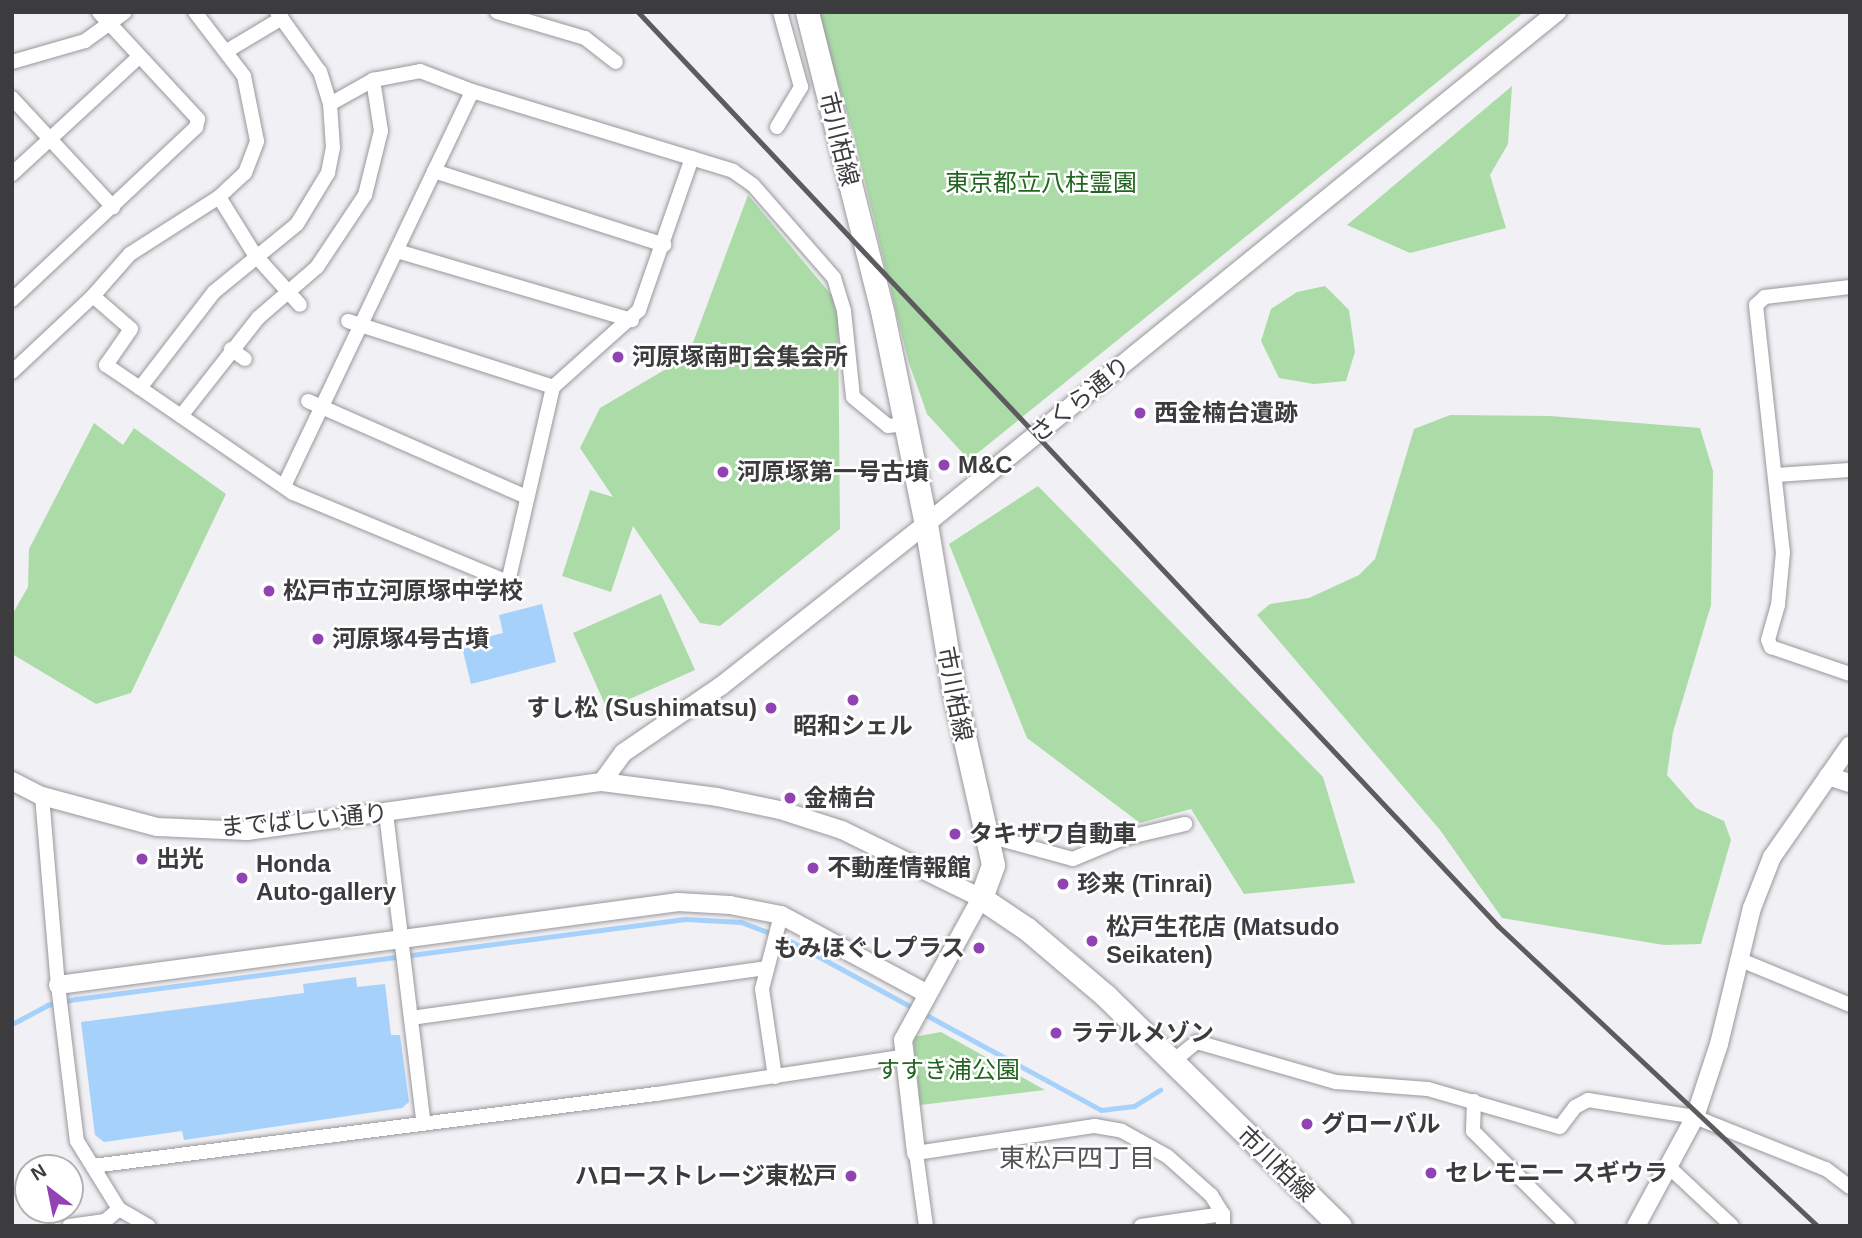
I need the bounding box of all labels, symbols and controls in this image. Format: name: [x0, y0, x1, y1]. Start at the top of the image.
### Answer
street label: 市川柏線: [813, 89, 865, 189]
park label: 東京都立八柱霊園: [945, 169, 1137, 197]
place label: 河原塚南町会集会所: [632, 343, 848, 371]
marker: 河原塚南町会集会所: [610, 349, 626, 365]
street label: さくら通り: [1024, 350, 1136, 448]
place label: 西金楠台遺跡: [1154, 399, 1298, 427]
marker: 西金楠台遺跡: [1132, 405, 1148, 421]
place label: M&C: [958, 451, 1013, 479]
marker: M&C: [936, 457, 952, 473]
place label: 河原塚第一号古墳: [737, 458, 929, 486]
marker: 河原塚第一号古墳: [715, 464, 731, 480]
place label: 松戸市立河原塚中学校: [283, 577, 523, 605]
marker: 松戸市立河原塚中学校: [261, 583, 277, 599]
place label: 河原塚4号古墳: [332, 625, 489, 653]
marker: 河原塚4号古墳: [310, 631, 326, 647]
street label: 市川柏線: [932, 644, 978, 744]
marker: 昭和シェル: [845, 692, 861, 708]
place label: すし松 (Sushimatsu): [526, 694, 757, 722]
marker: すし松 (Sushimatsu): [763, 700, 779, 716]
place label: 昭和シェル: [793, 712, 913, 740]
place label: 金楠台: [804, 784, 876, 812]
marker: 金楠台: [782, 790, 798, 806]
street label: までばしい通り: [219, 798, 389, 842]
place label: タキザワ自動車: [969, 820, 1137, 848]
marker: タキザワ自動車: [947, 826, 963, 842]
place label: 出光: [156, 845, 204, 873]
place label: Honda Auto-gallery: [256, 850, 396, 906]
marker: 出光: [134, 851, 150, 867]
place label: 不動産情報館: [827, 854, 971, 882]
marker: 不動産情報館: [805, 860, 821, 876]
marker: Honda Auto-gallery: [234, 870, 250, 886]
place label: 珍来 (Tinrai): [1077, 870, 1213, 898]
marker: 珍来 (Tinrai): [1055, 876, 1071, 892]
place label: 松戸生花店 (Matsudo Seikaten): [1106, 913, 1339, 969]
marker: 松戸生花店 (Matsudo Seikaten): [1084, 933, 1100, 949]
place label: もみほぐしプラス: [773, 934, 965, 962]
marker: もみほぐしプラス: [971, 940, 987, 956]
place label: ラテルメゾン: [1070, 1019, 1214, 1047]
marker: ラテルメゾン: [1048, 1025, 1064, 1041]
park label: すすき浦公園: [876, 1056, 1020, 1084]
place label: グローバル: [1321, 1110, 1441, 1138]
marker: グローバル: [1299, 1116, 1315, 1132]
street label: 市川柏線: [1231, 1120, 1321, 1208]
district label: 東松戸四丁目: [999, 1143, 1155, 1175]
north arrow: [14, 1154, 84, 1224]
place label: セレモニー スギウラ: [1445, 1159, 1668, 1187]
text: N: [27, 1160, 50, 1185]
place label: ハローストレージ東松戸: [573, 1162, 837, 1190]
marker: セレモニー スギウラ: [1423, 1165, 1439, 1181]
marker: ハローストレージ東松戸: [843, 1168, 859, 1184]

